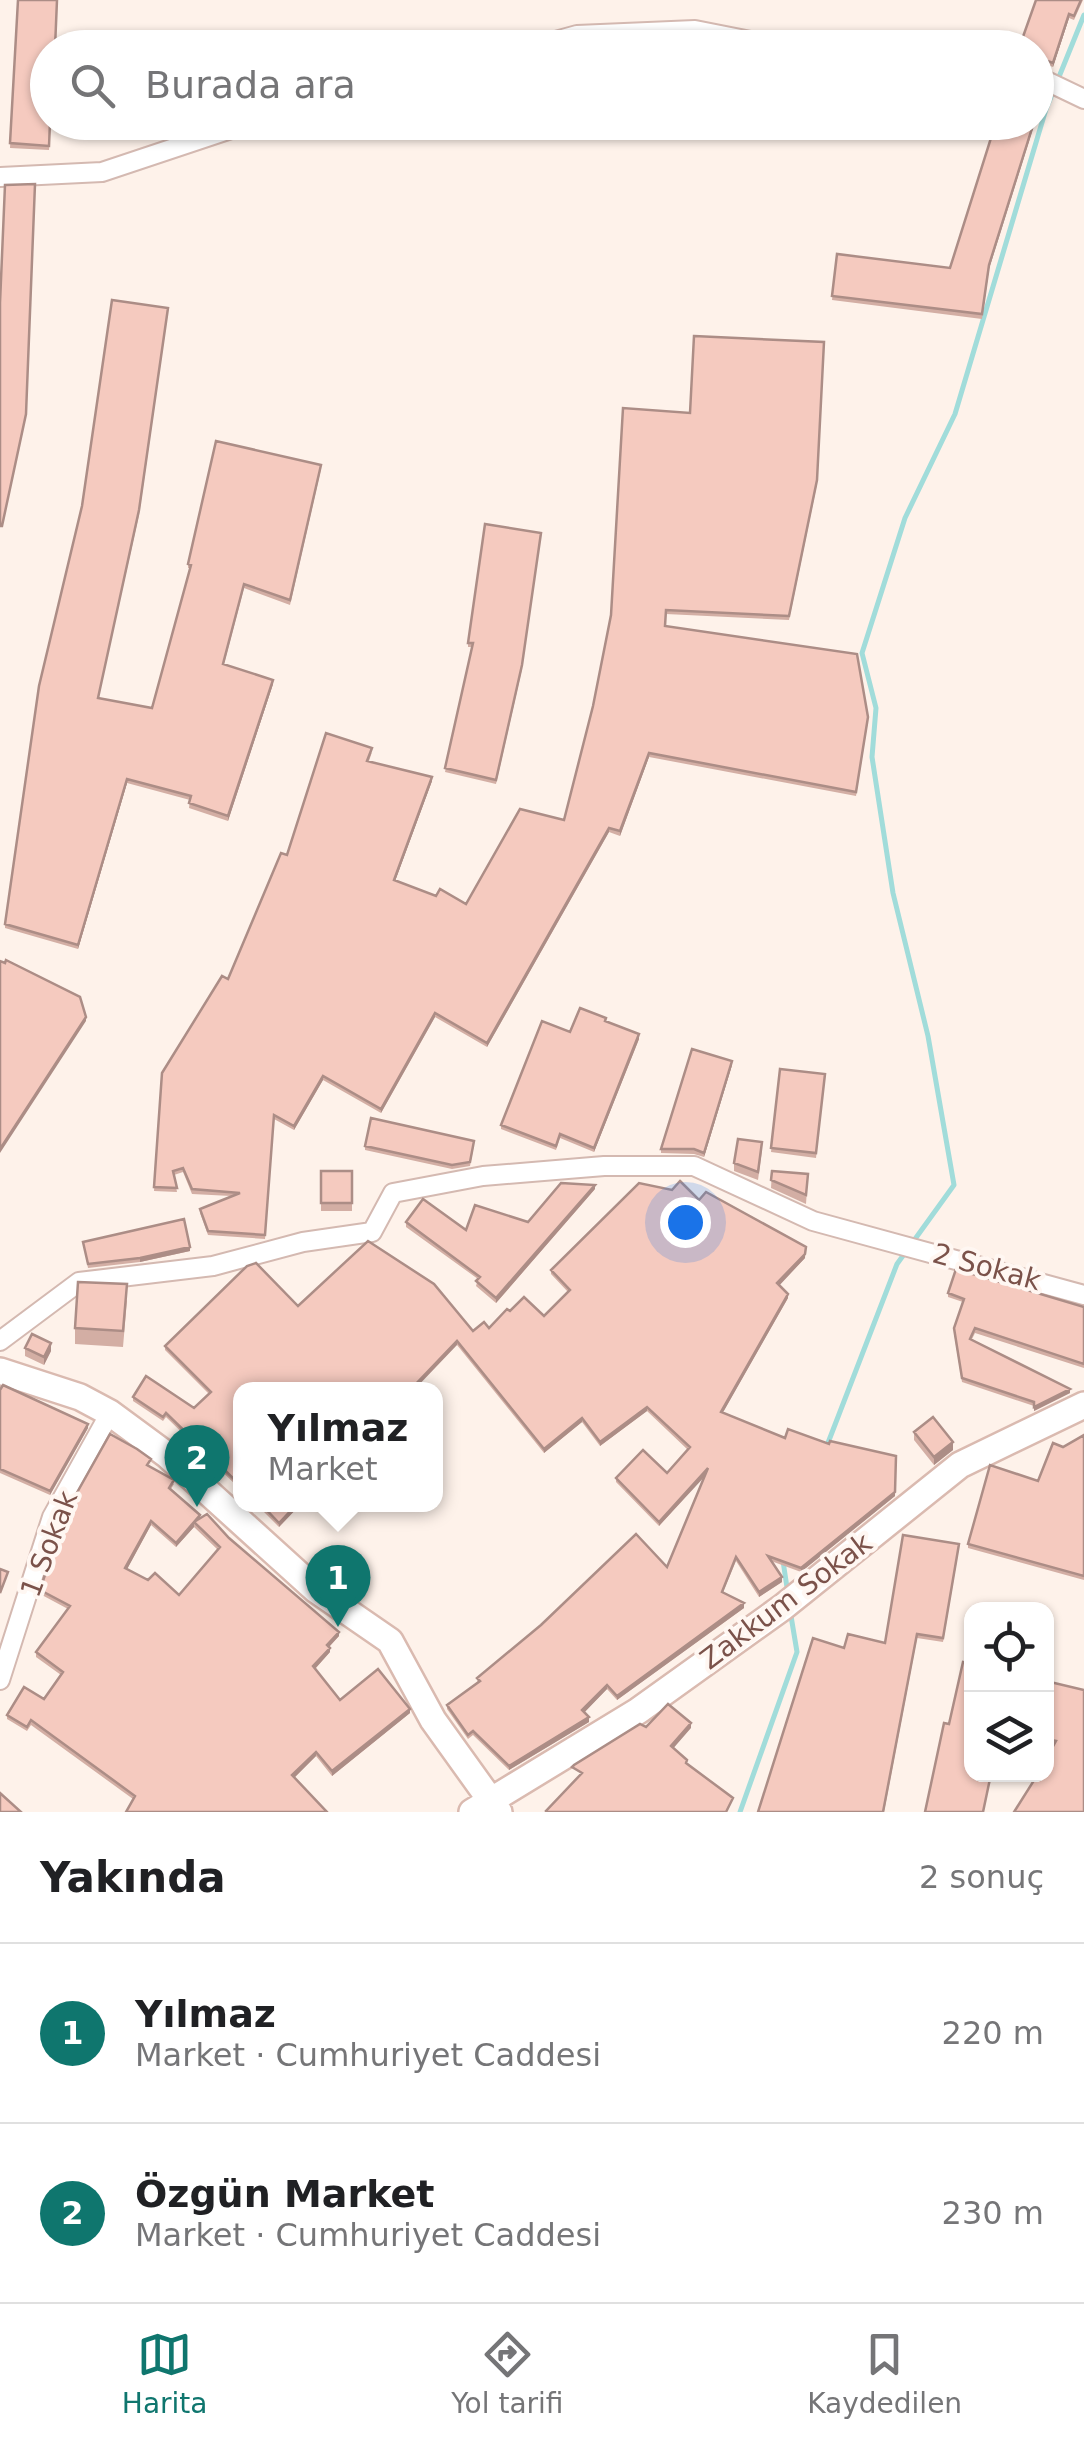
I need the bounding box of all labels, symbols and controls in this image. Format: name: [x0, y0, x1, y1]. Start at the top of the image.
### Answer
search box: [30, 30, 1054, 140]
icon: search: [65, 58, 120, 113]
text: Burada ara: [145, 63, 356, 107]
your location: [660, 1197, 711, 1248]
street label: 2 Sokak: [929, 1237, 1045, 1297]
popup: [233, 1382, 443, 1512]
text: Yılmaz: [268, 1406, 408, 1450]
pin: 2: [164, 1424, 230, 1507]
text: Market: [268, 1450, 378, 1488]
street label: 1 Sokak: [14, 1486, 85, 1602]
street label: Zakkum Sokak: [694, 1525, 879, 1676]
pin: 1: [306, 1544, 370, 1627]
map controls: [964, 1602, 1054, 1782]
button: locate: [964, 1602, 1054, 1692]
button: layers: [964, 1692, 1054, 1782]
text: Yakında: [40, 1853, 226, 1902]
text: 2 sonuç: [919, 1858, 1044, 1896]
text: Yılmaz: [135, 1992, 276, 2036]
text: 1: [61, 2014, 84, 2052]
text: 220 m: [942, 2014, 1044, 2052]
text: Market · Cumhuriyet Caddesi: [135, 2036, 601, 2074]
text: Özgün Market: [135, 2172, 434, 2216]
text: 2: [61, 2194, 84, 2232]
text: 230 m: [942, 2194, 1044, 2232]
text: Market · Cumhuriyet Caddesi: [135, 2216, 601, 2254]
tab: Harita: [122, 2327, 208, 2420]
tab: Yol tarifi: [451, 2327, 563, 2420]
tab: Kaydedilen: [807, 2327, 962, 2420]

